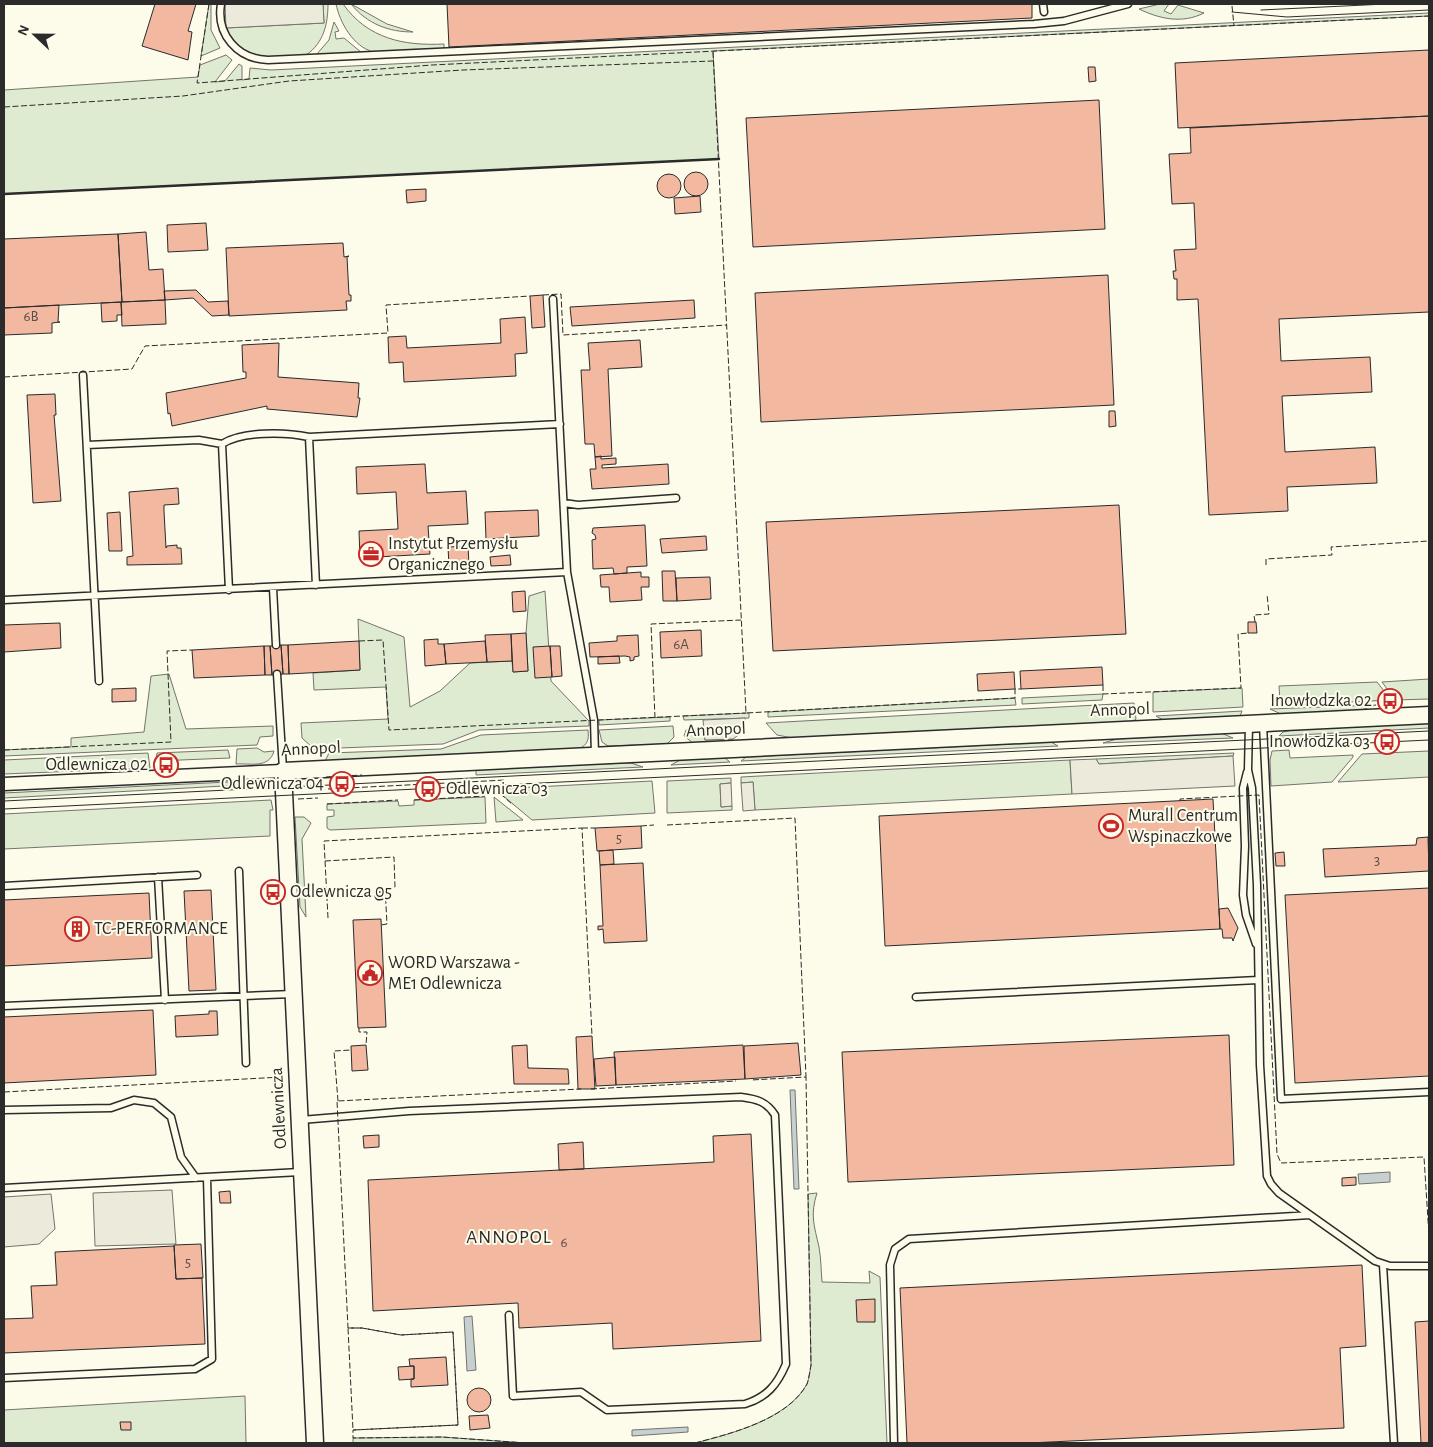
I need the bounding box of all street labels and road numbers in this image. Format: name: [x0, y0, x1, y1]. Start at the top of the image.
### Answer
street label: Annopol: [1090, 700, 1150, 720]
street label: Annopol: [686, 719, 746, 741]
street label: Annopol: [281, 738, 341, 760]
street label: Odlewnicza: [268, 1067, 290, 1149]

